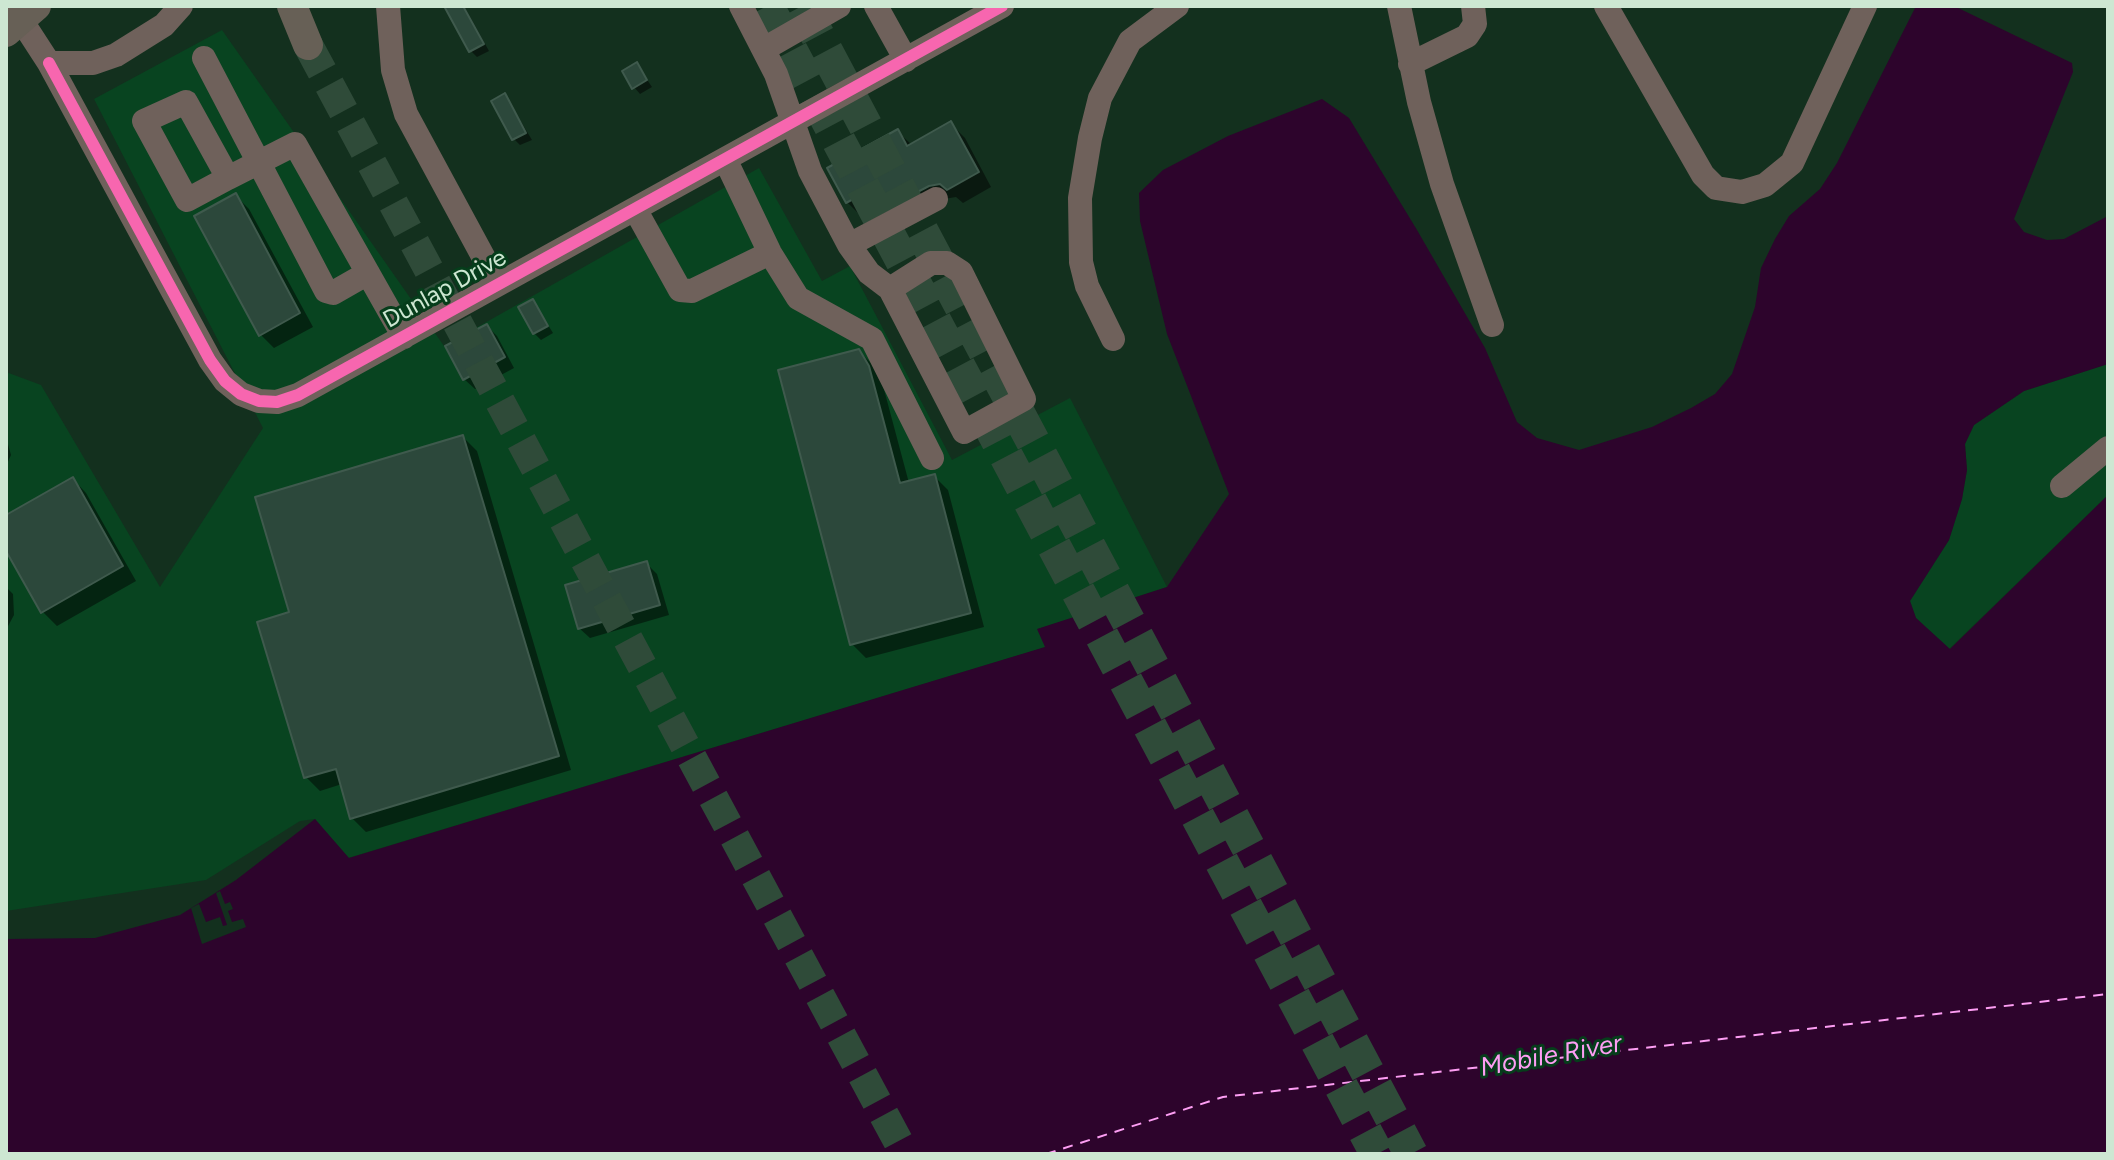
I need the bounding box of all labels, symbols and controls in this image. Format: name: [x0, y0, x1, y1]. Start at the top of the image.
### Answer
street label: Dunlap Drive: [378, 243, 512, 335]
water label: Mobile River: [1478, 1028, 1624, 1084]

